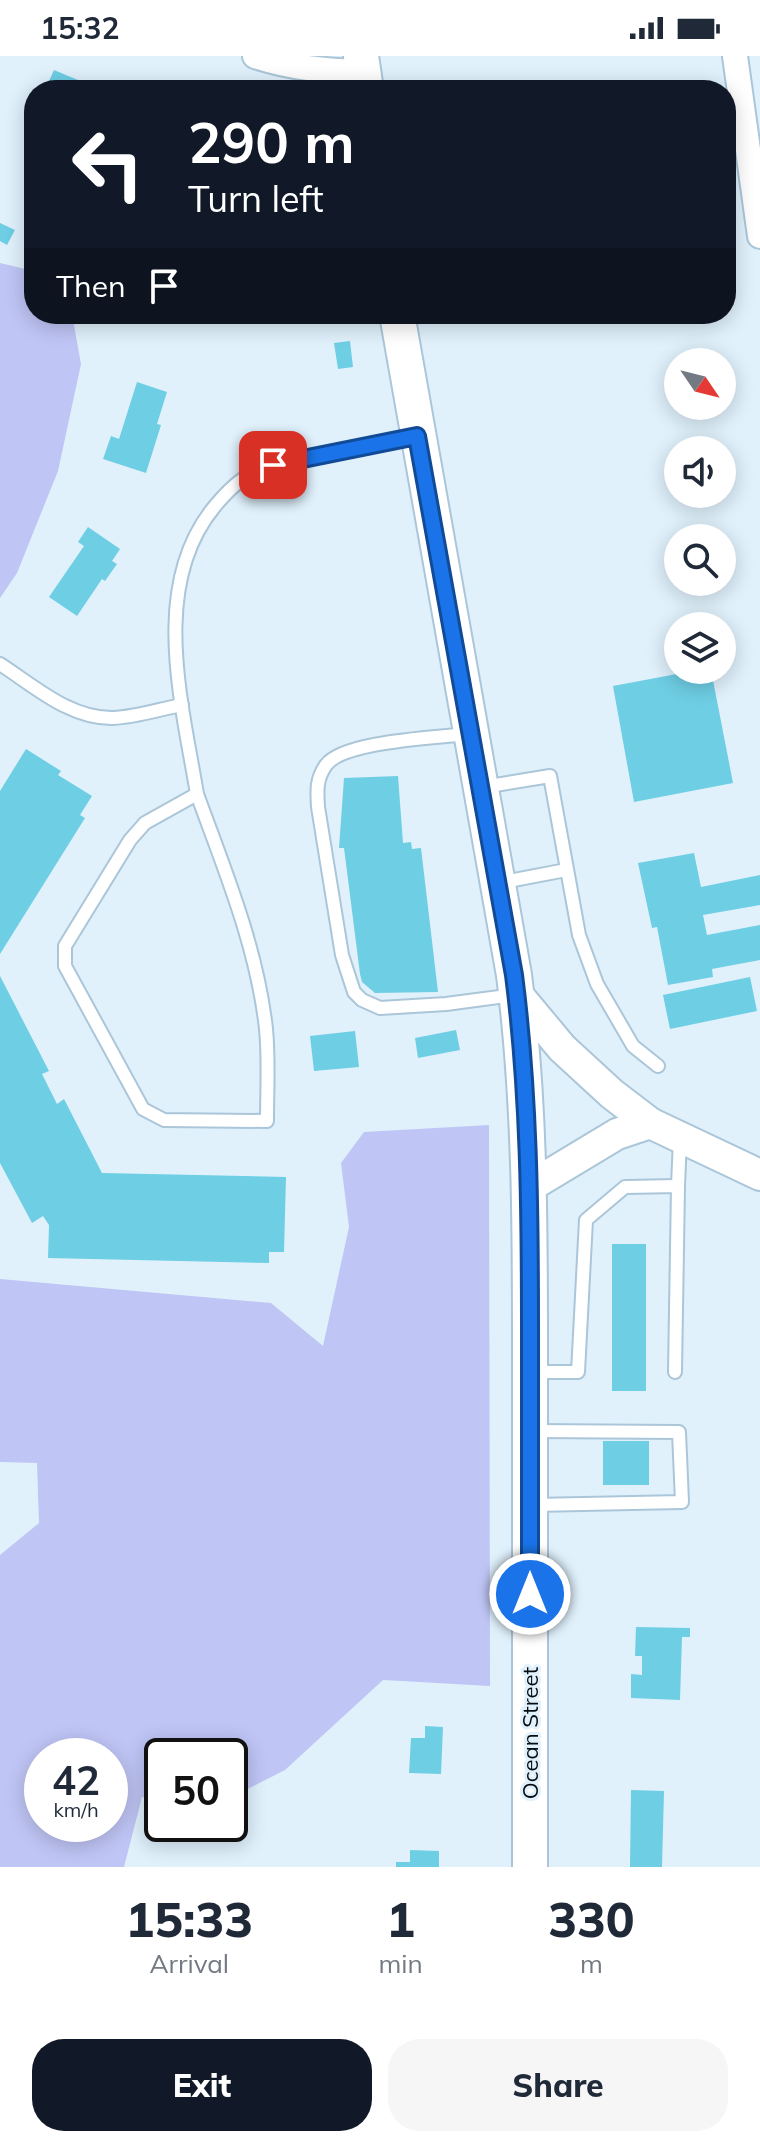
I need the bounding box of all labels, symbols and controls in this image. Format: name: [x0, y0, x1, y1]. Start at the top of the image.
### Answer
text: 15:32: [40, 9, 119, 47]
text: 290 m: [188, 107, 355, 177]
icon: left: [56, 112, 160, 216]
text: Turn left: [188, 176, 324, 221]
icon: arrive: [142, 264, 186, 308]
text: Then: [56, 267, 126, 305]
north arrow: [664, 348, 736, 420]
map controls: [664, 348, 736, 684]
pin: [239, 431, 307, 499]
button: sound: [664, 436, 736, 508]
icon: arrive: [251, 443, 295, 487]
button: search: [664, 524, 736, 596]
button: layers: [664, 612, 736, 684]
position arrow: [488, 1552, 572, 1636]
street label: Ocean Street: [516, 1667, 544, 1799]
speed limit sign: 50: [144, 1738, 248, 1842]
text: 42: [52, 1755, 100, 1805]
text: km/h: [53, 1797, 99, 1822]
text: 15:33: [125, 1889, 253, 1949]
text: 1: [386, 1889, 415, 1949]
text: 330: [548, 1889, 635, 1949]
text: Arrival: [149, 1947, 229, 1980]
text: min: [379, 1947, 423, 1980]
text: m: [580, 1947, 603, 1980]
button: Exit: [32, 2039, 372, 2131]
button: Share: [388, 2039, 728, 2131]

